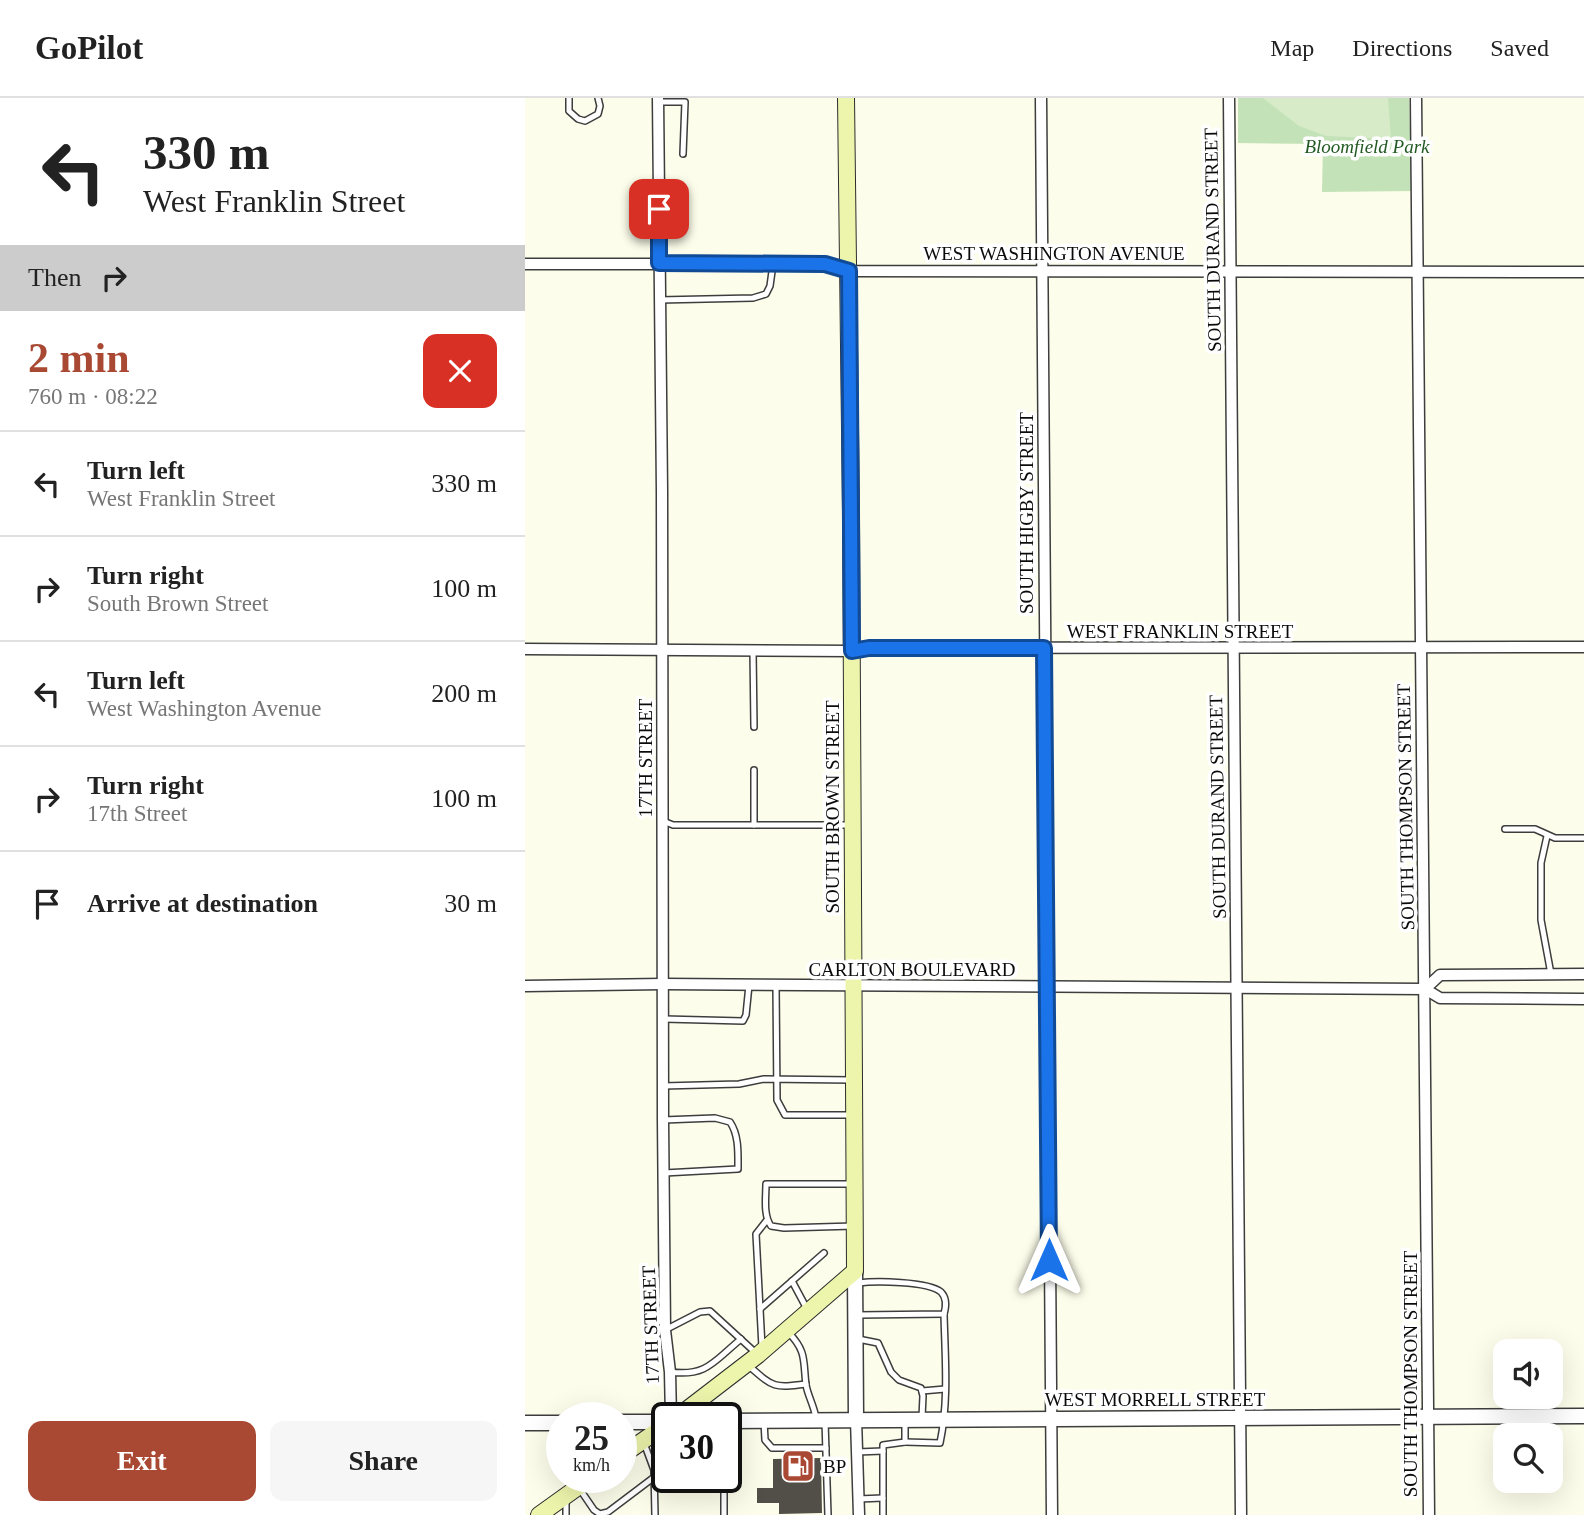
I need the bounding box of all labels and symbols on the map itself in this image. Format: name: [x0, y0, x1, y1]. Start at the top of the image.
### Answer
street label: SOUTH DURAND STREET: [1200, 128, 1225, 352]
park label: Bloomfield Park: [1304, 136, 1430, 157]
pin: [629, 179, 689, 239]
street label: WEST WASHINGTON AVENUE: [923, 243, 1185, 264]
street label: SOUTH HIGBY STREET: [1016, 412, 1037, 614]
street label: WEST FRANKLIN STREET: [1067, 621, 1294, 642]
street label: SOUTH THOMPSON STREET: [1393, 683, 1418, 930]
street label: SOUTH DURAND STREET: [1205, 695, 1230, 919]
street label: 17TH STREET: [635, 698, 656, 817]
street label: SOUTH BROWN STREET: [822, 700, 843, 914]
street label: CARLTON BOULEVARD: [808, 959, 1016, 980]
position arrow: [1012, 1223, 1086, 1297]
street label: SOUTH THOMPSON STREET: [1400, 1250, 1421, 1497]
street label: 17TH STREET: [638, 1265, 663, 1385]
street label: WEST MORRELL STREET: [1045, 1389, 1266, 1410]
speed limit sign: 30: [651, 1402, 742, 1493]
fuel station icon: BP: [779, 1447, 817, 1485]
place label: BP: [823, 1456, 846, 1477]

